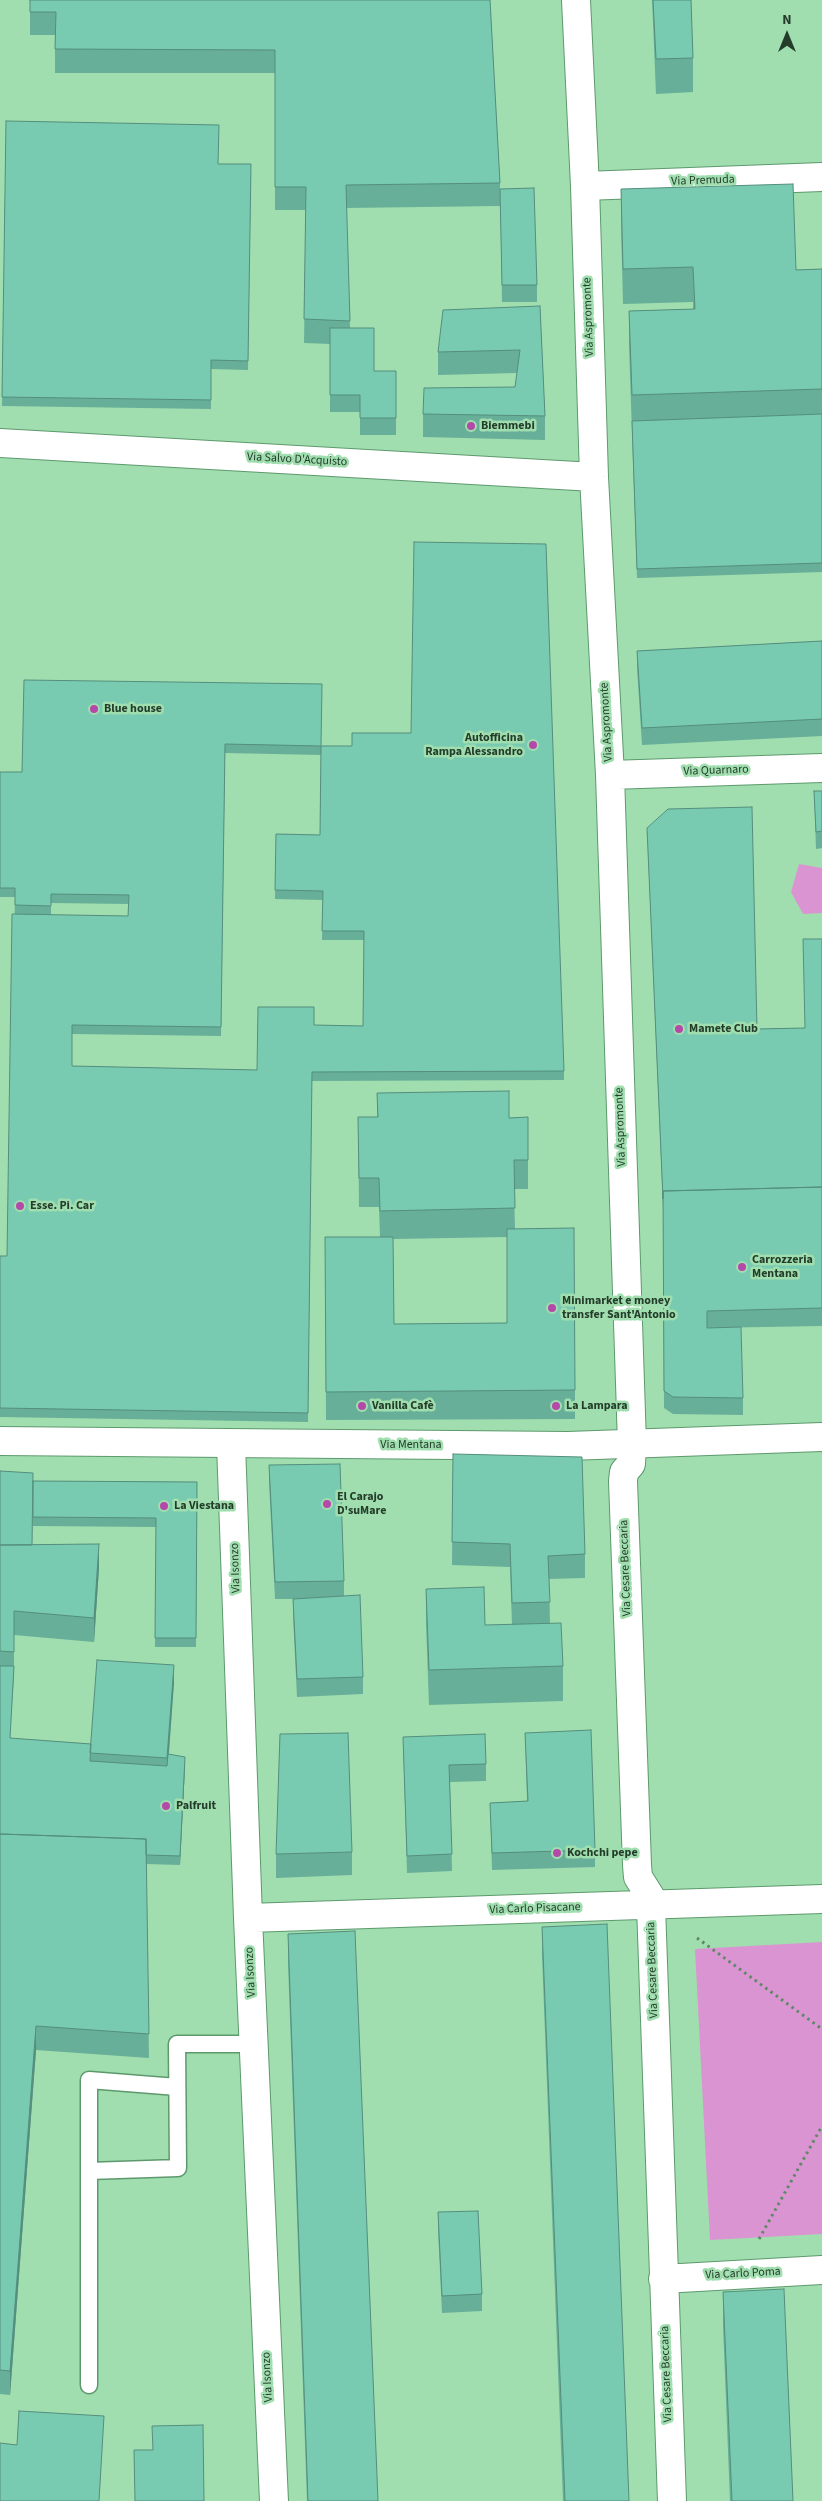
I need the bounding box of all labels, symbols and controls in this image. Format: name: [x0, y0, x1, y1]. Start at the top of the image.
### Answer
north arrow: [762, 10, 812, 60]
text: N: [782, 10, 792, 30]
street label: Via Premuda: [671, 173, 735, 189]
street label: Via Aspromonte: [580, 277, 598, 357]
place label: Biemmebi: [481, 419, 535, 433]
marker: Biemmebi: [465, 420, 477, 432]
street label: Via Salvo D'Acquisto: [247, 450, 347, 470]
street label: Via Aspromonte: [598, 682, 616, 762]
place label: Blue house: [104, 702, 162, 716]
marker: Blue house: [88, 703, 100, 715]
place label: Autofficina Rampa Alessandro: [425, 731, 523, 759]
marker: Autofficina Rampa Alessandro: [527, 739, 539, 751]
street label: Via Quarnaro: [683, 763, 749, 779]
place label: Mamete Club: [689, 1022, 758, 1036]
marker: Mamete Club: [673, 1023, 685, 1035]
street label: Via Aspromonte: [612, 1087, 630, 1167]
place label: Esse. Pi. Car: [30, 1199, 94, 1213]
marker: Esse. Pi. Car: [14, 1200, 26, 1212]
place label: Carrozzeria Mentana: [752, 1253, 813, 1281]
marker: Carrozzeria Mentana: [736, 1261, 748, 1273]
place label: Minimarket e money transfer Sant'Antonio: [562, 1294, 676, 1322]
marker: Minimarket e money transfer Sant'Antonio: [546, 1302, 558, 1314]
place label: Vanilla Cafè: [372, 1399, 434, 1413]
place label: La Lampara: [566, 1399, 628, 1413]
marker: Vanilla Cafè: [356, 1400, 368, 1412]
marker: La Lampara: [550, 1400, 562, 1412]
street label: Via Mentana: [380, 1438, 442, 1452]
place label: El Carajo D'suMare: [337, 1490, 386, 1518]
marker: El Carajo D'suMare: [321, 1498, 333, 1510]
place label: La Viestana: [174, 1499, 234, 1513]
marker: La Viestana: [158, 1500, 170, 1512]
street label: Via Cesare Beccaria: [617, 1519, 635, 1617]
street label: Via Isonzo: [228, 1543, 244, 1593]
place label: Palfruit: [176, 1799, 216, 1813]
marker: Palfruit: [160, 1800, 172, 1812]
place label: Kochchi pepe: [567, 1846, 638, 1860]
marker: Kochchi pepe: [551, 1847, 563, 1859]
street label: Via Carlo Pisacane: [489, 1900, 581, 1918]
street label: Via Cesare Beccaria: [644, 1921, 662, 2019]
street label: Via Isonzo: [242, 1946, 260, 1998]
street label: Via Carlo Poma: [705, 2265, 781, 2283]
street label: Via Cesare Beccaria: [658, 2325, 676, 2423]
street label: Via Isonzo: [259, 2351, 277, 2403]

